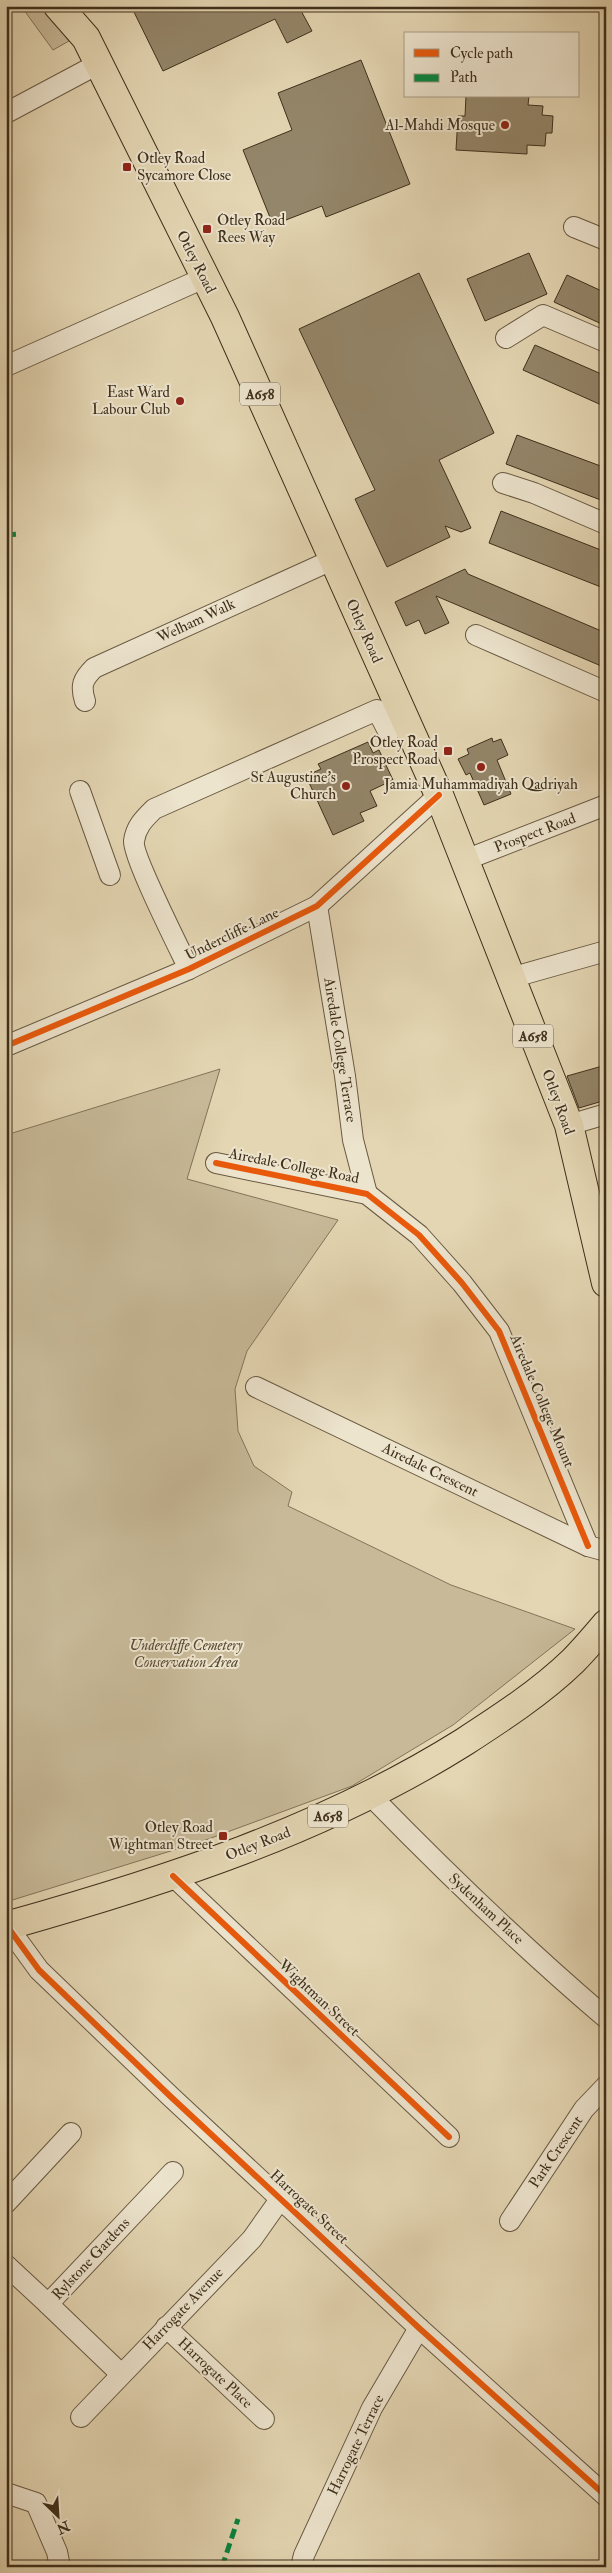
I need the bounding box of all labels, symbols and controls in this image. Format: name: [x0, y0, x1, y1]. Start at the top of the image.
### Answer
legend: [404, 32, 580, 98]
text: Cycle path: [450, 44, 513, 64]
text: Path: [450, 68, 477, 87]
place label: Al‐Mahdi Mosque: [384, 116, 495, 135]
marker: Al‐Mahdi Mosque: [499, 119, 511, 131]
place label: Otley Road Sycamore Close: [137, 149, 231, 185]
marker: Otley Road Sycamore Close: [121, 161, 133, 173]
place label: Otley Road Rees Way: [217, 211, 286, 247]
marker: Otley Road Rees Way: [201, 223, 213, 235]
street label: Otley Road: [172, 227, 220, 297]
road number: A658: [240, 382, 280, 406]
place label: East Ward Labour Club: [92, 383, 171, 419]
marker: East Ward Labour Club: [174, 395, 186, 407]
street label: Welham Walk: [153, 595, 238, 648]
street label: Otley Road: [341, 596, 387, 667]
place label: Otley Road Prospect Road: [352, 733, 439, 770]
marker: Otley Road Prospect Road: [442, 745, 454, 757]
marker: Jamia Muhammadiyah Qadriyah: [475, 761, 487, 773]
place label: St Augustine's Church: [250, 768, 336, 804]
place label: Jamia Muhammadiyah Qadriyah: [383, 775, 578, 795]
marker: St Augustine's Church: [340, 780, 352, 792]
street label: Prospect Road: [492, 809, 579, 858]
street label: Undercliffe Lane: [182, 903, 282, 965]
street label: Airedale College Terrace: [319, 975, 361, 1124]
road number: A658: [513, 1024, 553, 1048]
street label: Otley Road: [537, 1067, 579, 1138]
street label: Airedale College Road: [226, 1144, 361, 1188]
street label: Airedale College Mount: [505, 1331, 579, 1470]
street label: Airedale Crescent: [378, 1438, 481, 1502]
park label: Undercliffe Cemetery Conservation Area: [129, 1636, 244, 1672]
road number: A658: [308, 1804, 348, 1828]
place label: Otley Road Wightman Street: [108, 1818, 214, 1854]
street label: Otley Road: [223, 1823, 294, 1865]
marker: Otley Road Wightman Street: [217, 1830, 229, 1842]
street label: Sydenham Place: [444, 1869, 528, 1949]
street label: Wightman Street: [274, 1955, 364, 2041]
street label: Park Crescent: [525, 2112, 587, 2192]
street label: Harrogate Street: [266, 2166, 352, 2248]
street label: Rylstone Gardens: [48, 2214, 134, 2304]
street label: Harrogate Avenue: [139, 2264, 227, 2354]
street label: Harrogate Place: [174, 2333, 256, 2413]
street label: Harrogate Terrace: [323, 2391, 389, 2499]
north arrow: [32, 2490, 82, 2540]
text: N: [54, 2517, 73, 2538]

